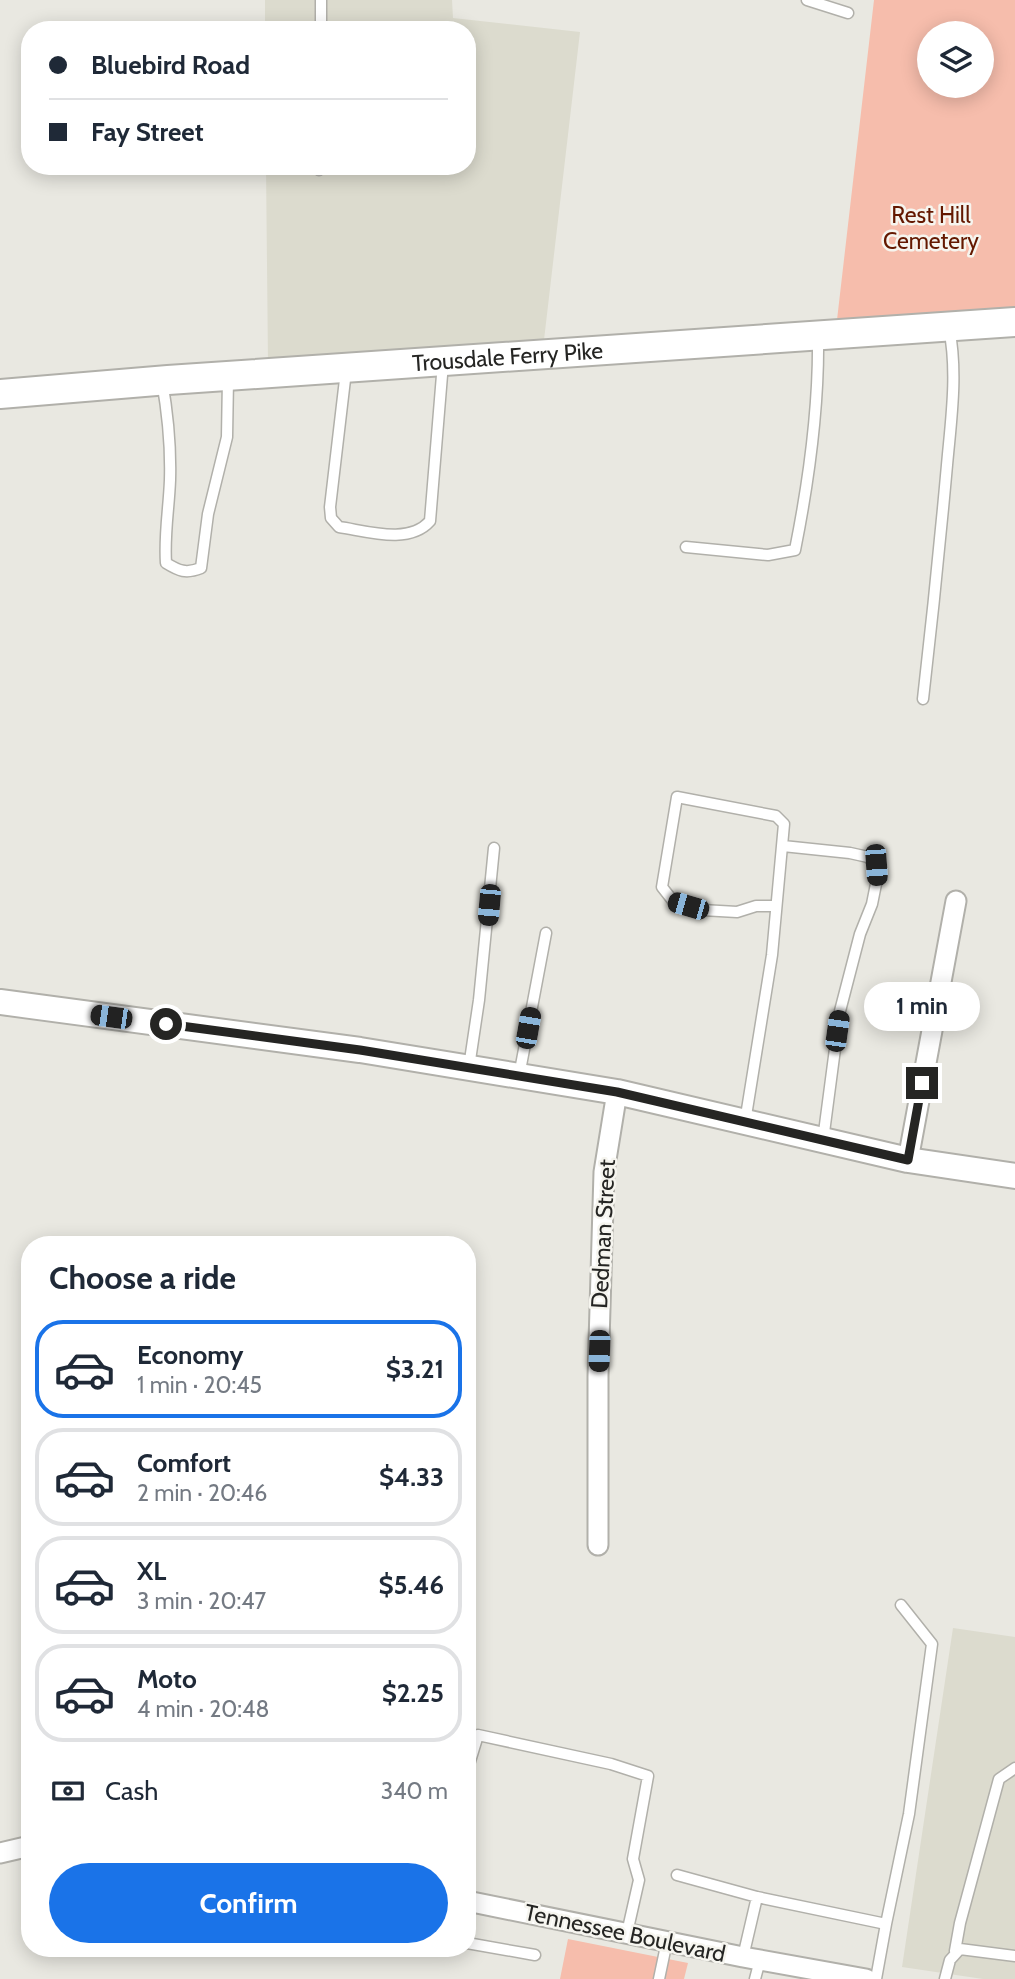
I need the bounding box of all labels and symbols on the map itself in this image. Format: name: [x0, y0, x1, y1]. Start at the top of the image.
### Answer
park label: Rest Hill Cemetery: [883, 201, 979, 255]
street label: Trousdale Ferry Pike: [411, 336, 604, 377]
car: [865, 843, 888, 887]
car: [477, 883, 502, 927]
car: [665, 890, 712, 922]
callout: 1 min: [864, 982, 980, 1030]
car: [89, 1004, 134, 1030]
car: [515, 1005, 542, 1051]
route start: [150, 1008, 182, 1040]
car: [824, 1009, 851, 1053]
route end: [906, 1067, 938, 1099]
street label: Dedman Street: [585, 1158, 621, 1309]
car: [588, 1330, 611, 1372]
street label: Tennessee Boulevard: [522, 1898, 728, 1968]

